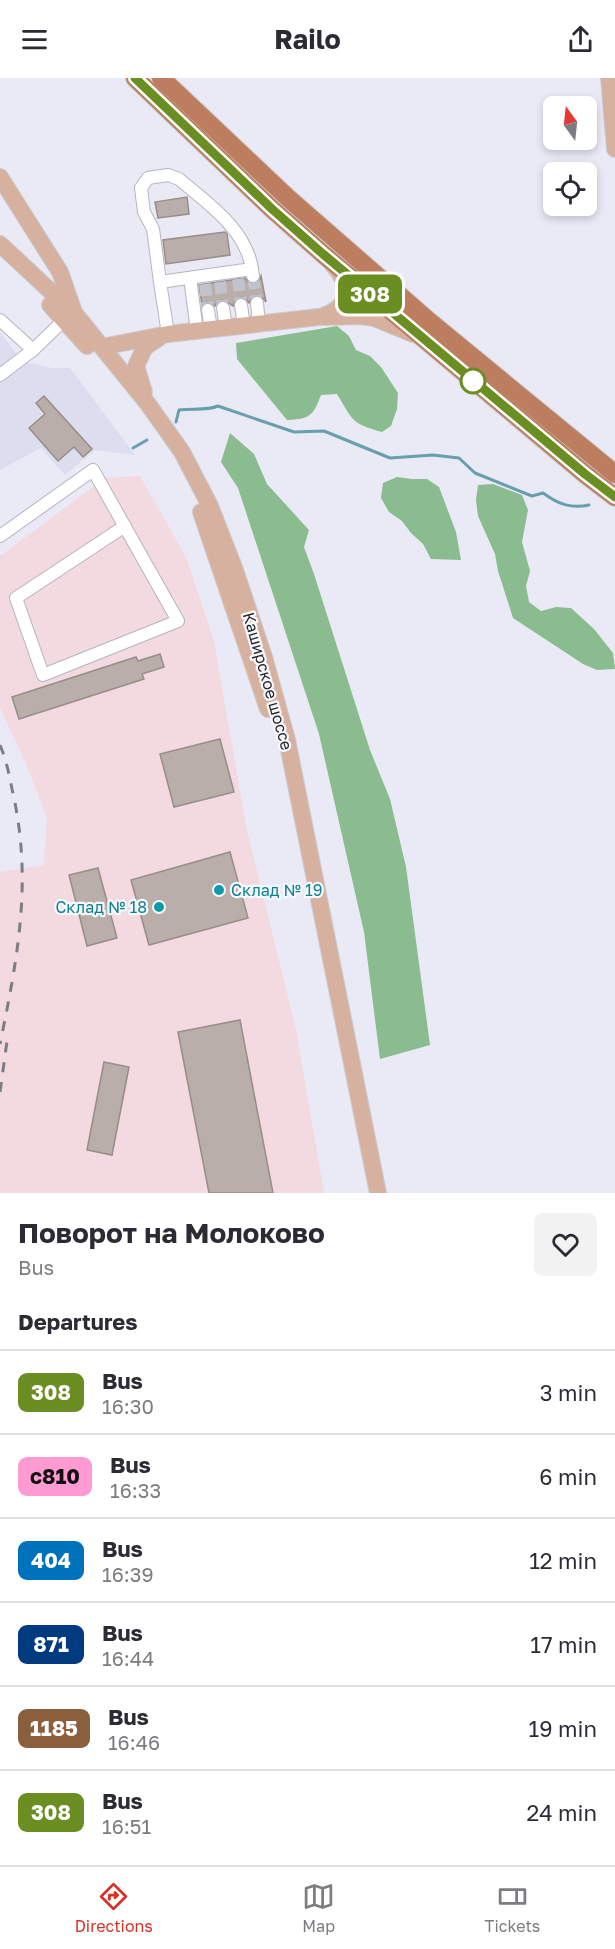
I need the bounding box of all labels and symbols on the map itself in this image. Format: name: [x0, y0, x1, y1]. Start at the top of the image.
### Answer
north arrow: [543, 96, 597, 150]
line badge: 308: [336, 274, 404, 314]
unlabelled marker: [460, 368, 486, 394]
street label: Каширское шоссе: [239, 610, 297, 752]
place label: Склад № 19: [231, 880, 322, 900]
marker: Склад № 19: [212, 883, 226, 897]
place label: Склад № 18: [55, 897, 147, 917]
marker: Склад № 18: [152, 900, 166, 914]

